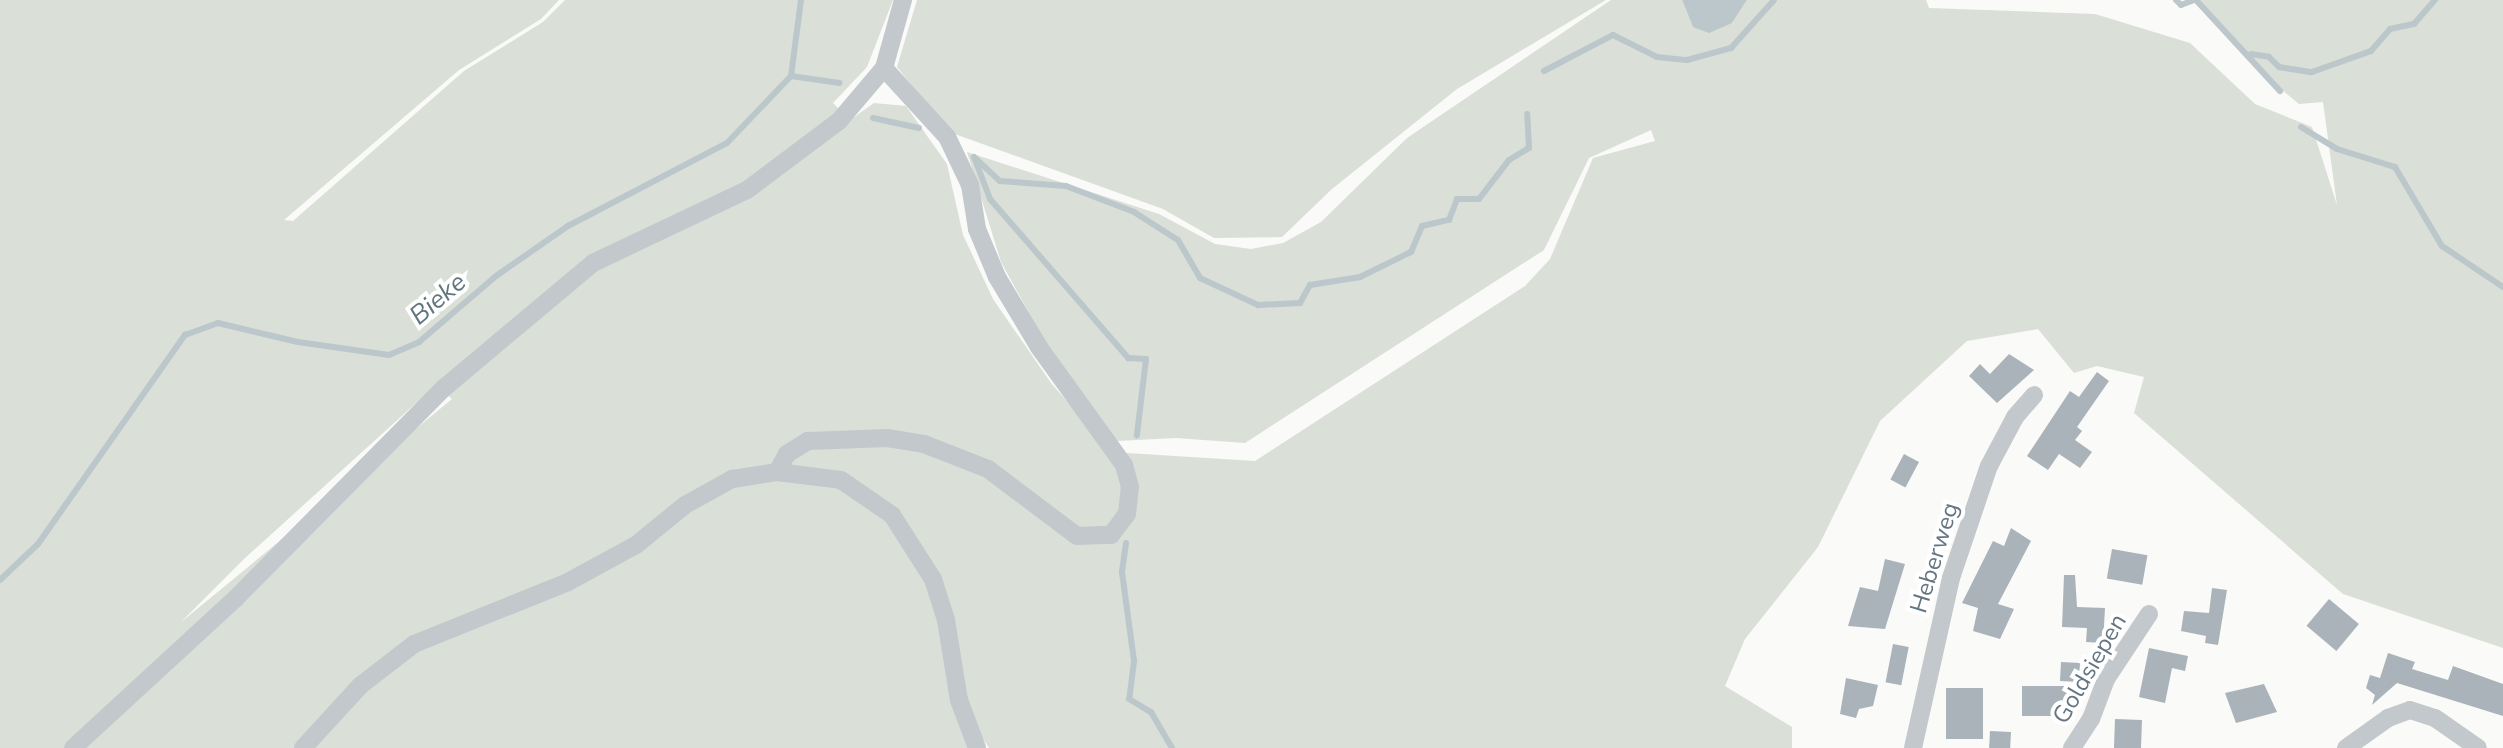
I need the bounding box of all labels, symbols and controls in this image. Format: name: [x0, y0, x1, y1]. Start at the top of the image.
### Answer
water label: Bieke: [403, 266, 473, 332]
street label: Heberweg: [1905, 499, 1965, 617]
street label: Goldsiepen: [2047, 609, 2133, 729]

